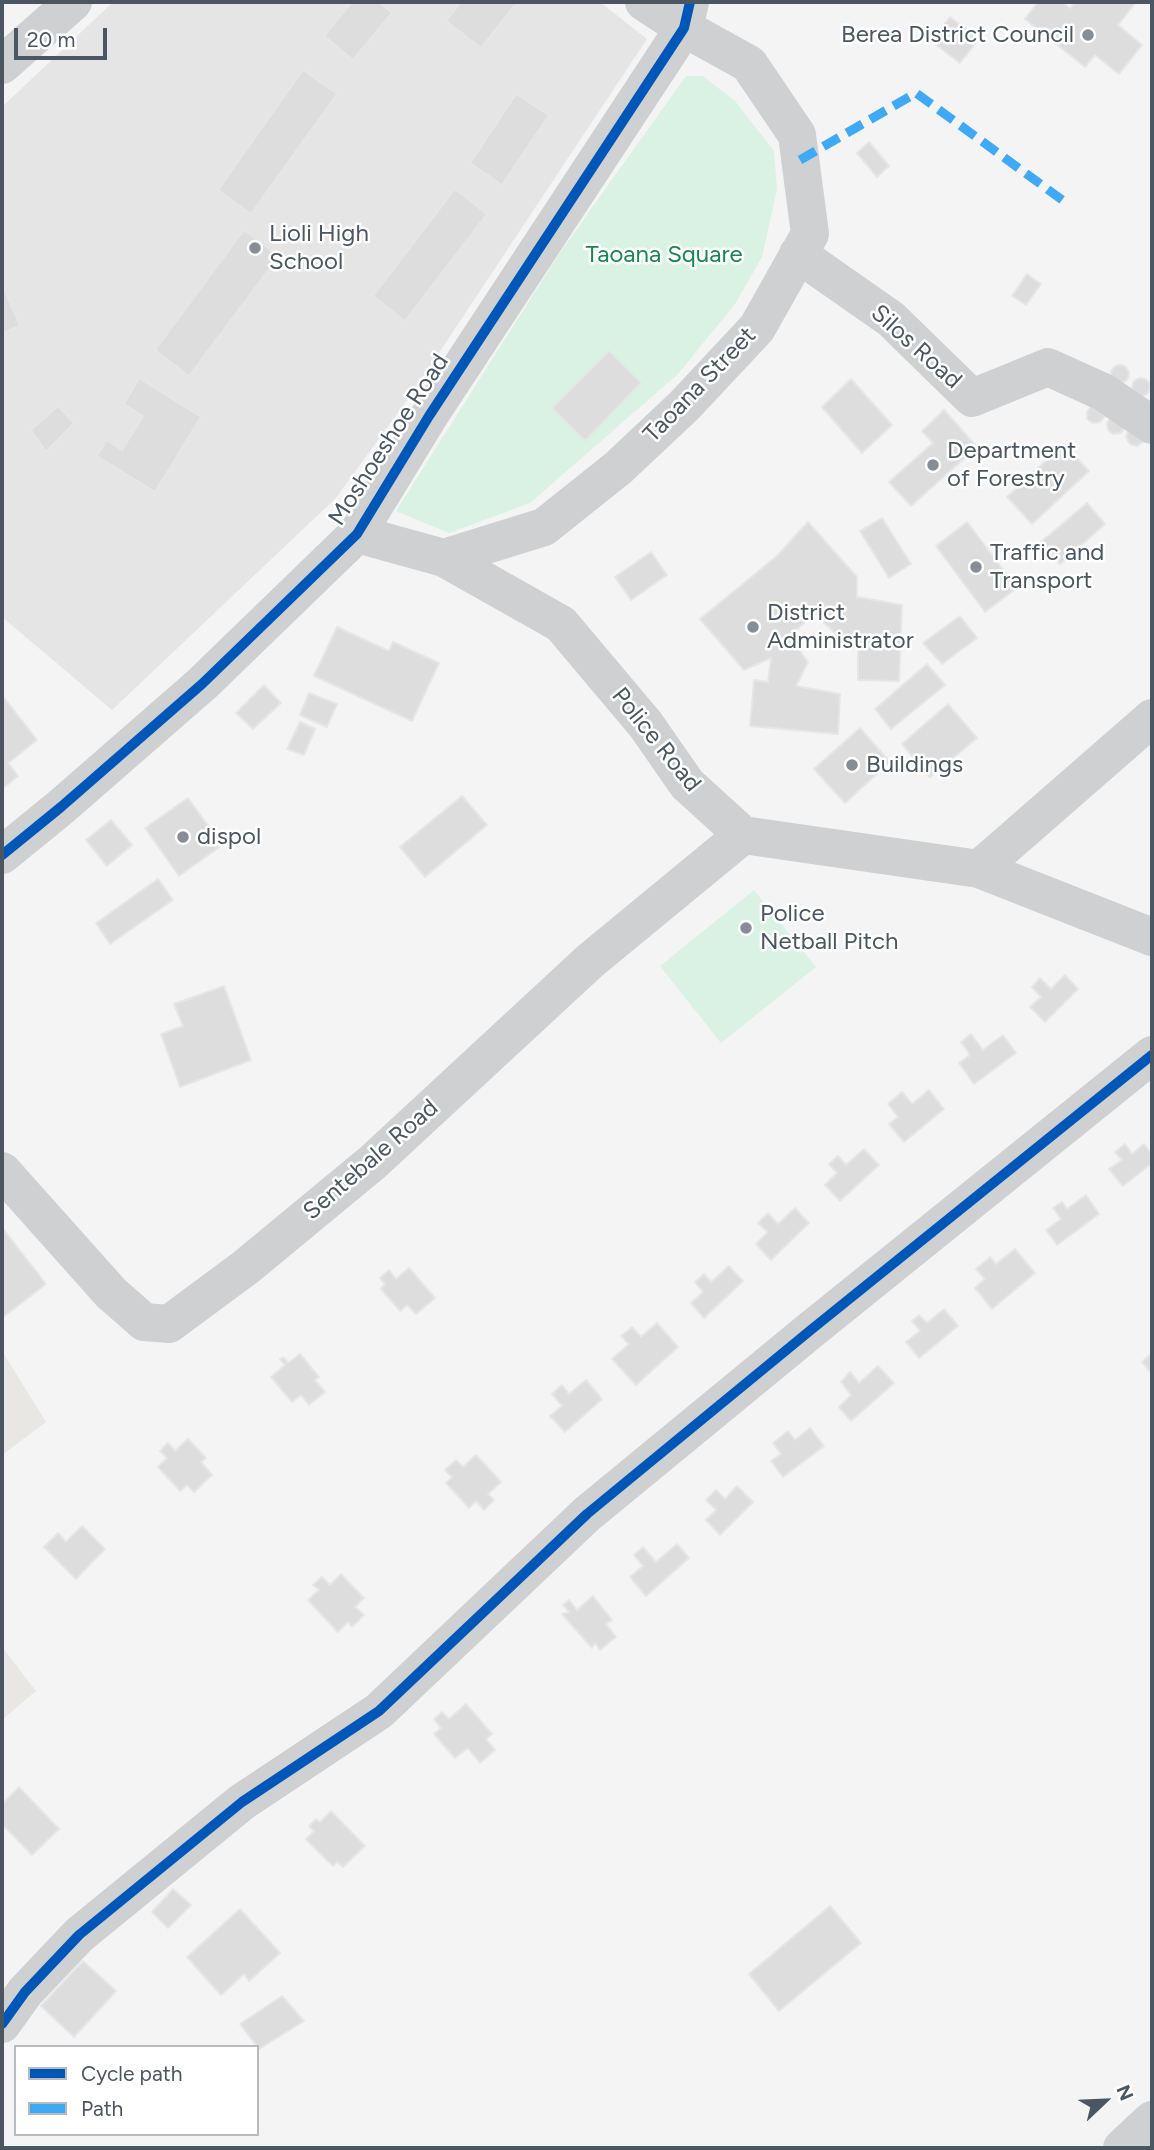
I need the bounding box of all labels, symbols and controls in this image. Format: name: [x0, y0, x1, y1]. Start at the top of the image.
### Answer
scale bar: [18, 14, 110, 58]
place label: Berea District Council: [841, 21, 1074, 49]
text: 20 m: [27, 27, 75, 52]
marker: Berea District Council: [1080, 27, 1096, 43]
place label: Lioli High School: [269, 220, 369, 276]
marker: Lioli High School: [247, 240, 263, 256]
park label: Taoana Square: [585, 241, 743, 269]
street label: Silos Road: [865, 299, 967, 395]
street label: Taoana Street: [638, 321, 762, 449]
street label: Moshoeshoe Road: [323, 349, 455, 531]
place label: Department of Forestry: [947, 437, 1076, 493]
marker: Department of Forestry: [925, 457, 941, 473]
place label: Traffic and Transport: [990, 539, 1104, 595]
marker: Traffic and Transport: [968, 559, 984, 575]
place label: District Administrator: [767, 599, 914, 655]
marker: District Administrator: [745, 619, 761, 635]
street label: Police Road: [605, 682, 707, 798]
place label: Buildings: [866, 751, 963, 779]
marker: Buildings: [844, 757, 860, 773]
place label: dispol: [197, 823, 261, 851]
marker: dispol: [175, 829, 191, 845]
place label: Police Netball Pitch: [760, 900, 898, 956]
marker: Police Netball Pitch: [738, 920, 754, 936]
street label: Sentebale Road: [298, 1094, 444, 1226]
legend: [14, 2045, 259, 2136]
text: Cycle path: [81, 2061, 182, 2086]
north arrow: [1070, 2066, 1140, 2136]
text: N: [1111, 2081, 1138, 2104]
text: Path: [81, 2096, 123, 2121]

